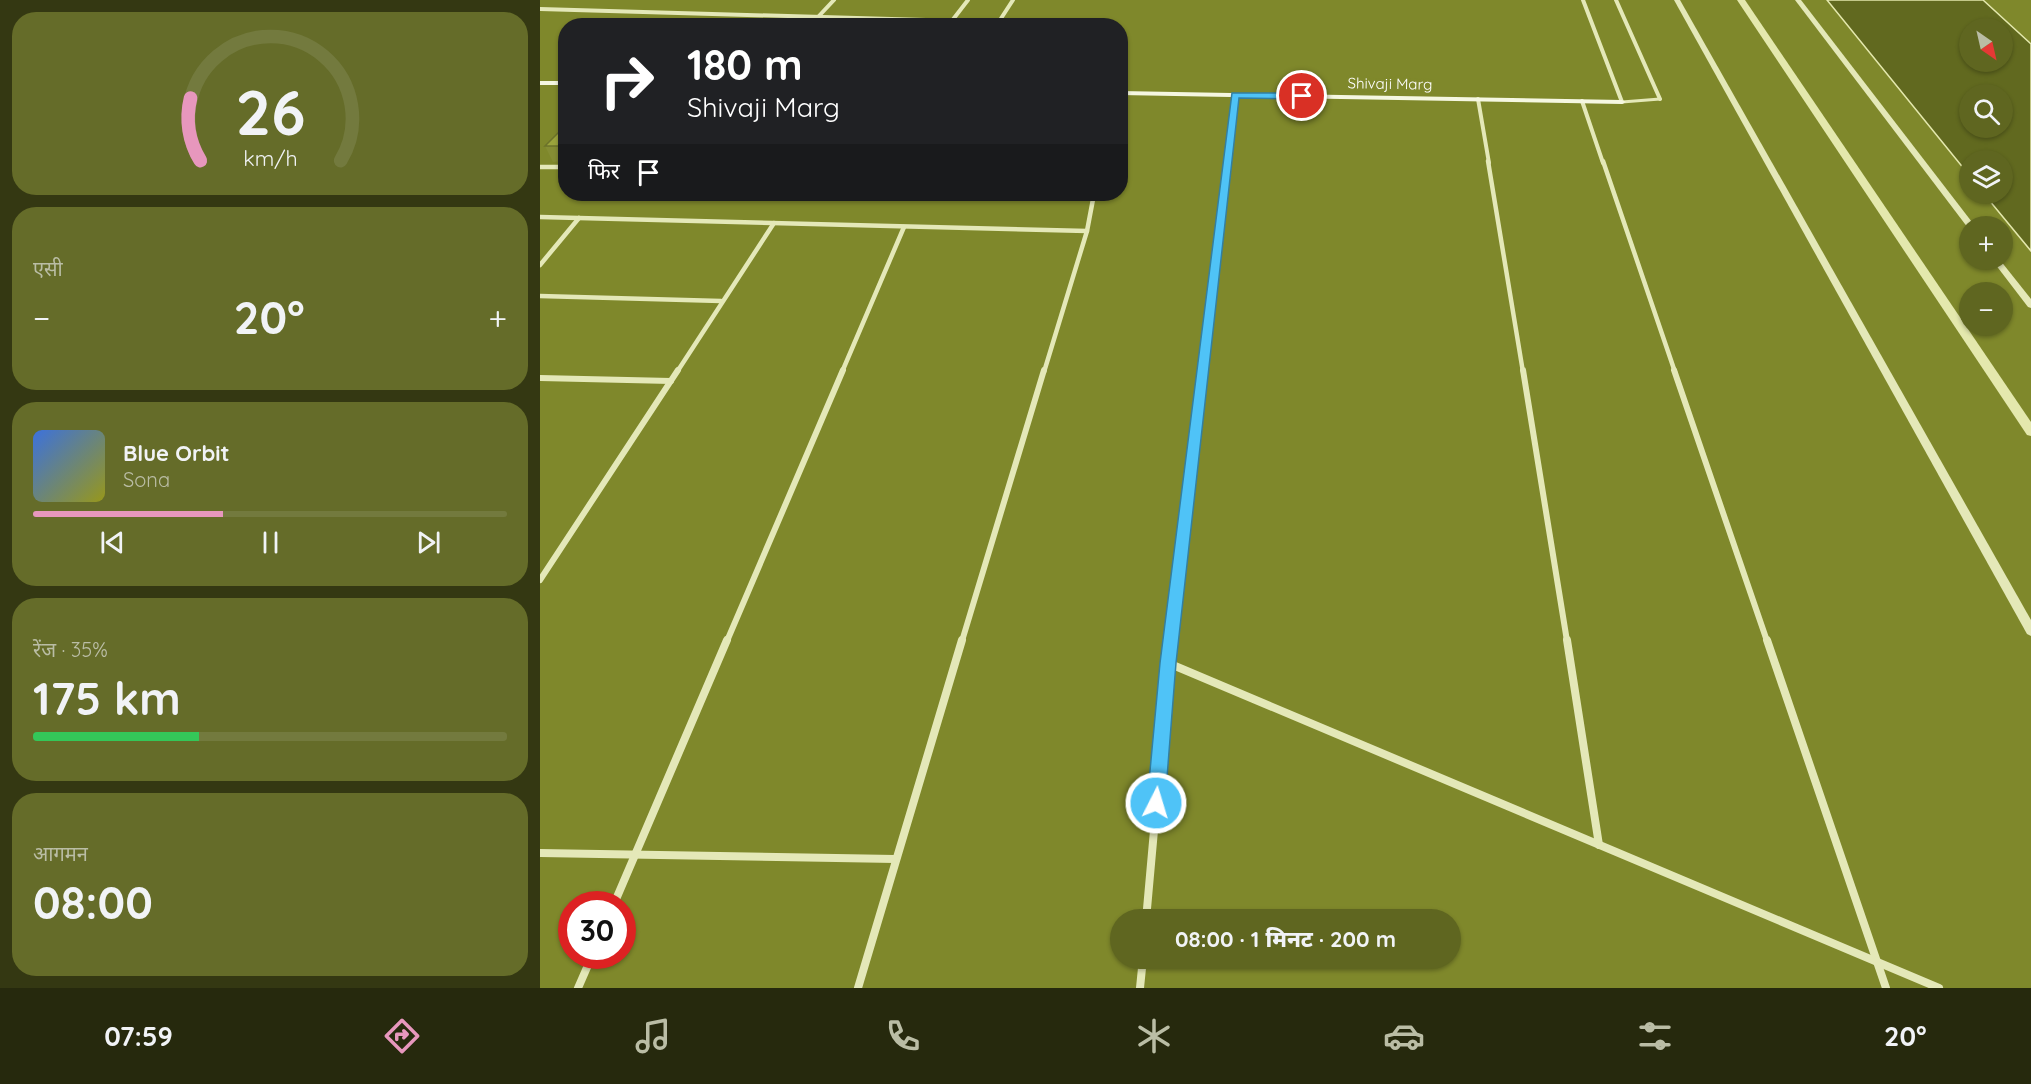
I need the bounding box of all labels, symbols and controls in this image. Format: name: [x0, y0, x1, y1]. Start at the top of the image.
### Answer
north arrow: [1959, 18, 2013, 72]
map controls: [1959, 18, 2013, 336]
text: 180 m: [687, 38, 803, 91]
icon: right: [588, 42, 666, 120]
pin: [1276, 70, 1327, 121]
text: 26: [235, 73, 305, 151]
street label: Shivaji Marg: [1347, 73, 1433, 94]
icon: arrive: [1285, 79, 1318, 112]
button: search: [1959, 84, 2013, 138]
text: Shivaji Marg: [687, 90, 840, 124]
text: km/h: [243, 145, 297, 171]
button: layers: [1959, 150, 2013, 204]
icon: arrive: [632, 156, 665, 189]
text: फिर: [588, 157, 620, 185]
button: +: [1959, 216, 2013, 270]
text: एसी: [33, 256, 63, 281]
button: −: [1959, 282, 2013, 336]
text: 20°: [234, 289, 305, 345]
text: −: [33, 297, 50, 338]
text: +: [488, 297, 507, 338]
text: Blue Orbit: [123, 439, 229, 467]
text: Sona: [123, 467, 170, 492]
icon: previous: [96, 526, 129, 559]
icon: pause: [254, 526, 287, 559]
icon: next: [412, 526, 445, 559]
text: रेंज · 35%: [33, 637, 108, 662]
text: 175 km: [33, 670, 181, 726]
position arrow: [1124, 771, 1188, 835]
text: आगमन: [33, 841, 88, 866]
text: 08:00: [33, 874, 153, 930]
speed limit sign: 30: [558, 891, 636, 969]
text: 08:00 · 1 मिनट · 200 m: [1175, 925, 1396, 953]
icon: directions: [381, 1015, 423, 1057]
icon: music: [632, 1015, 674, 1057]
icon: phone: [882, 1015, 924, 1057]
icon: climate: [1133, 1015, 1175, 1057]
icon: car: [1383, 1015, 1425, 1057]
icon: filters: [1634, 1015, 1676, 1057]
text: 07:59: [104, 1019, 173, 1053]
text: 20°: [1884, 1019, 1927, 1053]

